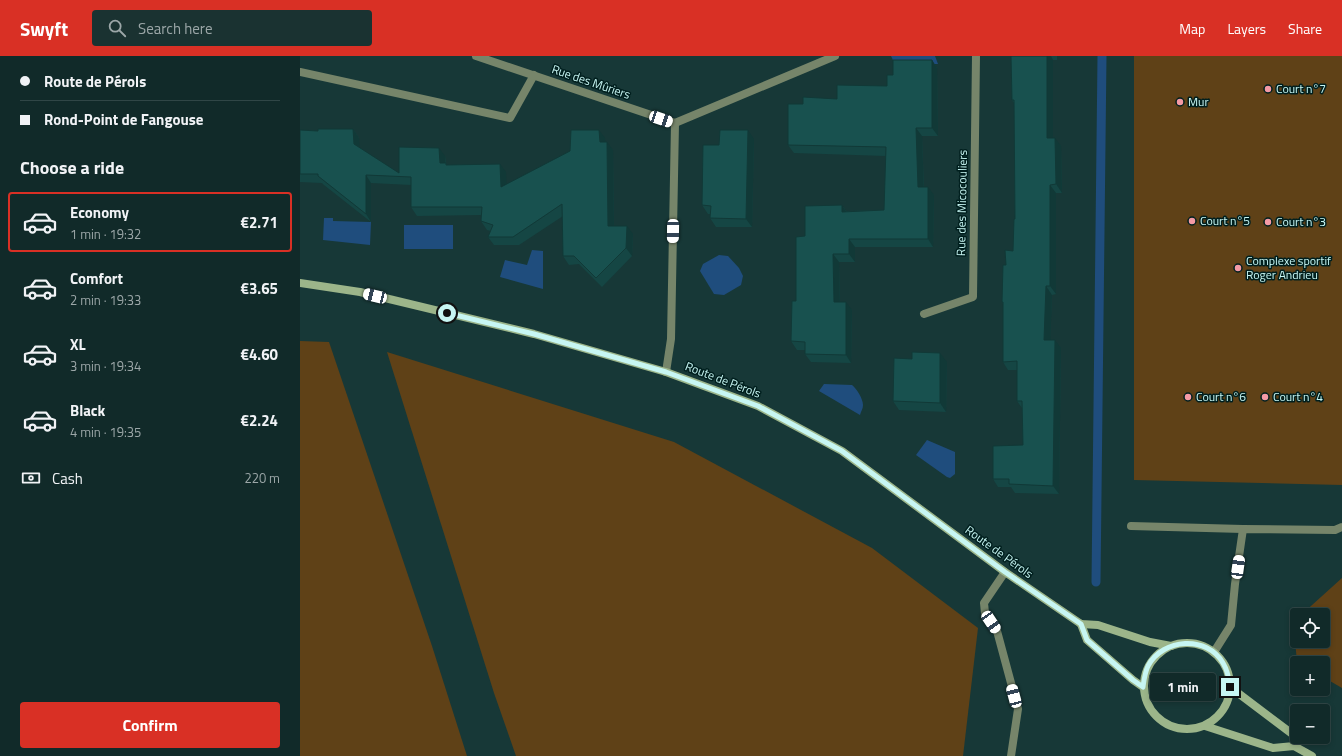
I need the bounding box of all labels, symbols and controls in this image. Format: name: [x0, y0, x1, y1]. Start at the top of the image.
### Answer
search box: [92, 10, 372, 46]
text: Swyft: [20, 14, 68, 43]
icon: search: [106, 17, 128, 39]
text: Search here: [138, 17, 212, 40]
text: Map: [1179, 18, 1205, 39]
text: Layers: [1227, 18, 1266, 39]
text: Share: [1288, 18, 1322, 39]
street label: Rue des Mûriers: [549, 59, 633, 104]
text: Route de Pérols: [44, 70, 146, 93]
place label: Court n°7: [1276, 79, 1326, 98]
marker: Court n°7: [1263, 84, 1273, 94]
place label: Mur: [1188, 92, 1209, 111]
marker: Mur: [1175, 97, 1185, 107]
text: Rond-Point de Fangouse: [44, 108, 203, 131]
car: [648, 109, 674, 129]
street label: Rue des Micocouliers: [951, 149, 972, 256]
text: Choose a ride: [20, 154, 124, 181]
text: Economy: [70, 201, 129, 224]
icon: car: [22, 204, 58, 240]
text: €2.71: [241, 211, 278, 234]
place label: Court n°5: [1200, 211, 1250, 230]
place label: Court n°3: [1276, 212, 1326, 231]
marker: Court n°5: [1187, 216, 1197, 226]
marker: Court n°3: [1263, 217, 1273, 227]
car: [667, 219, 679, 243]
text: 1 min · 19:32: [70, 224, 141, 244]
place label: Complexe sportif Roger Andrieu: [1246, 251, 1331, 284]
marker: Complexe sportif Roger Andrieu: [1233, 263, 1243, 273]
text: Comfort: [70, 267, 123, 290]
icon: car: [22, 270, 58, 306]
text: €3.65: [241, 277, 278, 300]
car: [362, 287, 388, 305]
text: 2 min · 19:33: [70, 290, 141, 310]
route start: [438, 304, 456, 322]
text: XL: [70, 333, 86, 356]
icon: car: [22, 336, 58, 372]
text: €4.60: [241, 343, 278, 366]
text: 3 min · 19:34: [70, 356, 141, 376]
street label: Route de Pérols: [683, 356, 764, 403]
place label: Court n°6: [1196, 387, 1246, 406]
place label: Court n°4: [1273, 387, 1323, 406]
marker: Court n°6: [1183, 392, 1193, 402]
marker: Court n°4: [1260, 392, 1270, 402]
text: Black: [70, 399, 105, 422]
icon: car: [22, 402, 58, 438]
text: €2.24: [241, 409, 278, 432]
text: 4 min · 19:35: [70, 422, 141, 442]
icon: cash: [20, 467, 42, 489]
text: Cash: [52, 467, 83, 490]
text: 220 m: [244, 468, 280, 488]
street label: Route de Pérols: [961, 520, 1037, 583]
car: [1230, 554, 1246, 580]
map controls: [1290, 608, 1330, 744]
button: locate: [1290, 608, 1330, 648]
car: [979, 609, 1003, 635]
button: +: [1290, 656, 1330, 696]
callout: 1 min: [1150, 673, 1216, 701]
text: 1 min: [1167, 677, 1199, 697]
route end: [1221, 678, 1239, 696]
car: [1005, 683, 1023, 709]
button: Confirm: [20, 702, 280, 748]
button: −: [1290, 704, 1330, 744]

